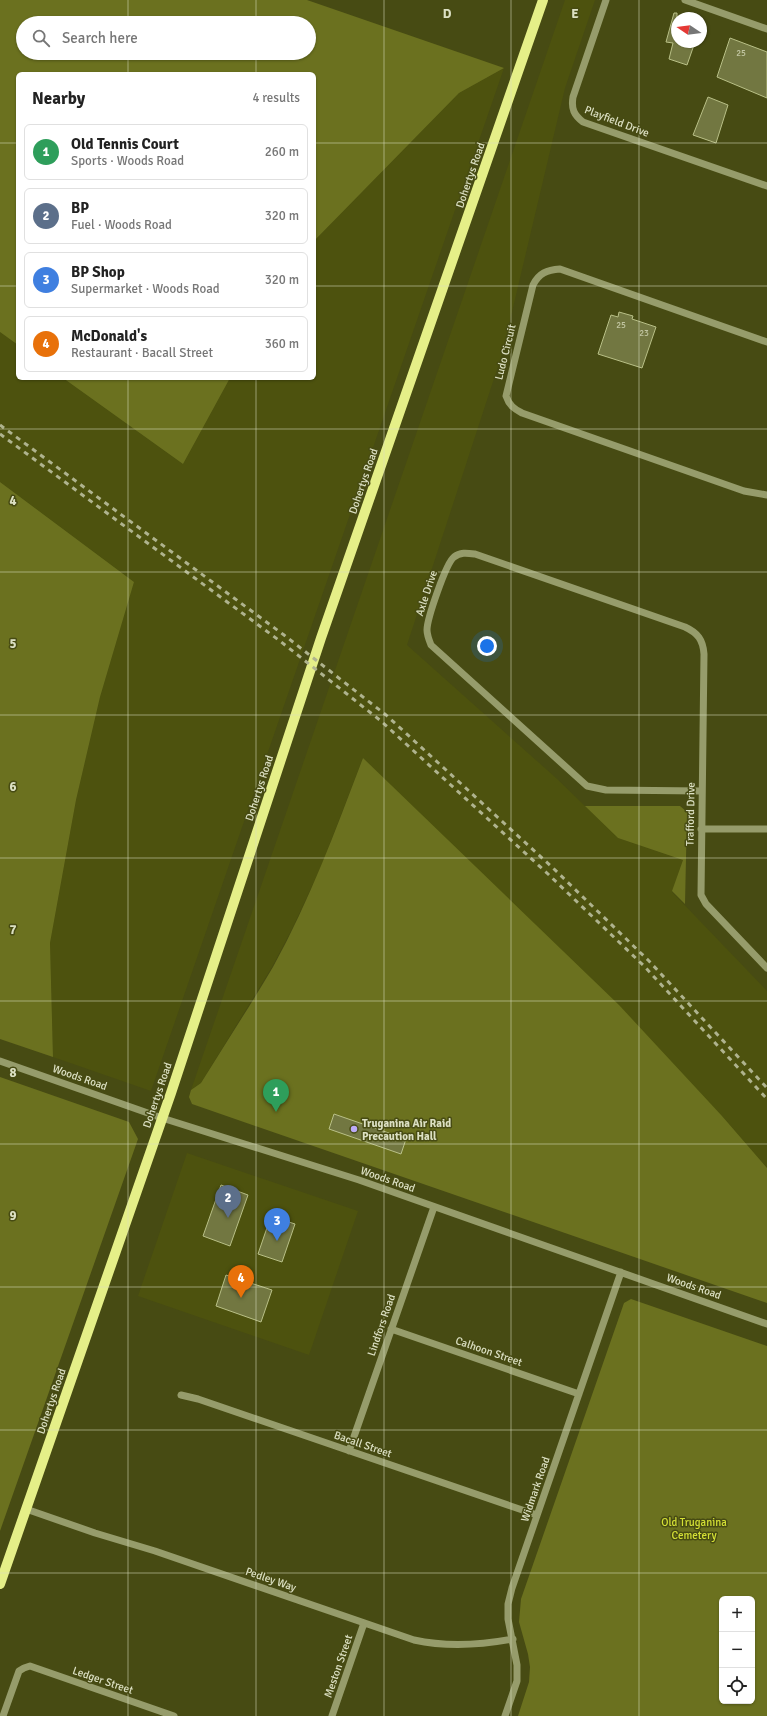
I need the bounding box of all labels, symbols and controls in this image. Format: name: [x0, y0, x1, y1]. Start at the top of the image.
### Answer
text: D: [443, 6, 452, 22]
text: E: [571, 6, 579, 22]
north arrow: [671, 12, 707, 48]
search box: [16, 16, 316, 60]
icon: search: [30, 27, 52, 49]
text: Search here: [62, 29, 138, 47]
house number: 25: [736, 48, 746, 59]
text: Nearby: [32, 88, 85, 109]
text: 4 results: [252, 90, 300, 106]
street label: Playfield Drive: [583, 103, 651, 140]
text: Old Tennis Court: [71, 135, 179, 153]
street label: Dohertys Road: [453, 141, 488, 210]
text: 1: [42, 144, 50, 160]
text: 260 m: [265, 144, 299, 160]
text: Sports · Woods Road: [71, 153, 184, 169]
text: BP: [71, 199, 89, 217]
text: 2: [42, 208, 50, 224]
text: 320 m: [265, 208, 299, 224]
text: Fuel · Woods Road: [71, 217, 172, 233]
text: BP Shop: [71, 263, 125, 281]
text: 3: [42, 272, 50, 288]
text: 320 m: [265, 272, 299, 288]
text: Supermarket · Woods Road: [71, 281, 220, 297]
house number: 25: [616, 320, 626, 331]
street label: Ludo Circuit: [492, 323, 519, 381]
text: McDonald's: [71, 327, 147, 345]
house number: 23: [639, 328, 649, 339]
text: 4: [42, 336, 50, 352]
text: 360 m: [265, 336, 299, 352]
text: Restaurant · Bacall Street: [71, 345, 213, 361]
street label: Dohertys Road: [346, 447, 381, 516]
text: 4: [9, 493, 17, 509]
street label: Axle Drive: [413, 569, 440, 618]
text: 5: [9, 636, 17, 652]
your location: [477, 636, 497, 656]
street label: Dohertys Road: [243, 753, 276, 823]
text: 6: [9, 779, 17, 795]
street label: Trafford Drive: [683, 782, 698, 846]
text: 7: [9, 922, 17, 938]
street label: Dohertys Road: [140, 1061, 175, 1130]
street label: Woods Road: [51, 1062, 109, 1093]
text: 8: [9, 1065, 17, 1081]
pin: 1: [263, 1079, 289, 1112]
place label: Truganina Air Raid Precaution Hall: [362, 1117, 451, 1143]
marker: Truganina Air Raid Precaution Hall: [349, 1124, 359, 1134]
street label: Woods Road: [359, 1164, 417, 1195]
pin: 2: [215, 1185, 241, 1218]
text: 9: [9, 1208, 17, 1224]
pin: 3: [264, 1208, 290, 1241]
pin: 4: [228, 1265, 254, 1298]
street label: Woods Road: [665, 1271, 723, 1302]
street label: Lindfors Road: [365, 1292, 398, 1358]
street label: Calhoon Street: [454, 1334, 524, 1369]
street label: Dohertys Road: [34, 1367, 69, 1436]
street label: Bacall Street: [332, 1428, 394, 1460]
street label: Widmark Road: [518, 1455, 553, 1523]
park label: Old Truganina Cemetery: [661, 1516, 727, 1542]
street label: Pedley Way: [244, 1565, 299, 1594]
map controls: [719, 1596, 755, 1704]
button: +: [719, 1596, 755, 1632]
button: −: [719, 1632, 755, 1668]
street label: Meston Street: [322, 1633, 355, 1699]
street label: Ledger Street: [71, 1664, 135, 1697]
button: locate: [719, 1668, 755, 1704]

